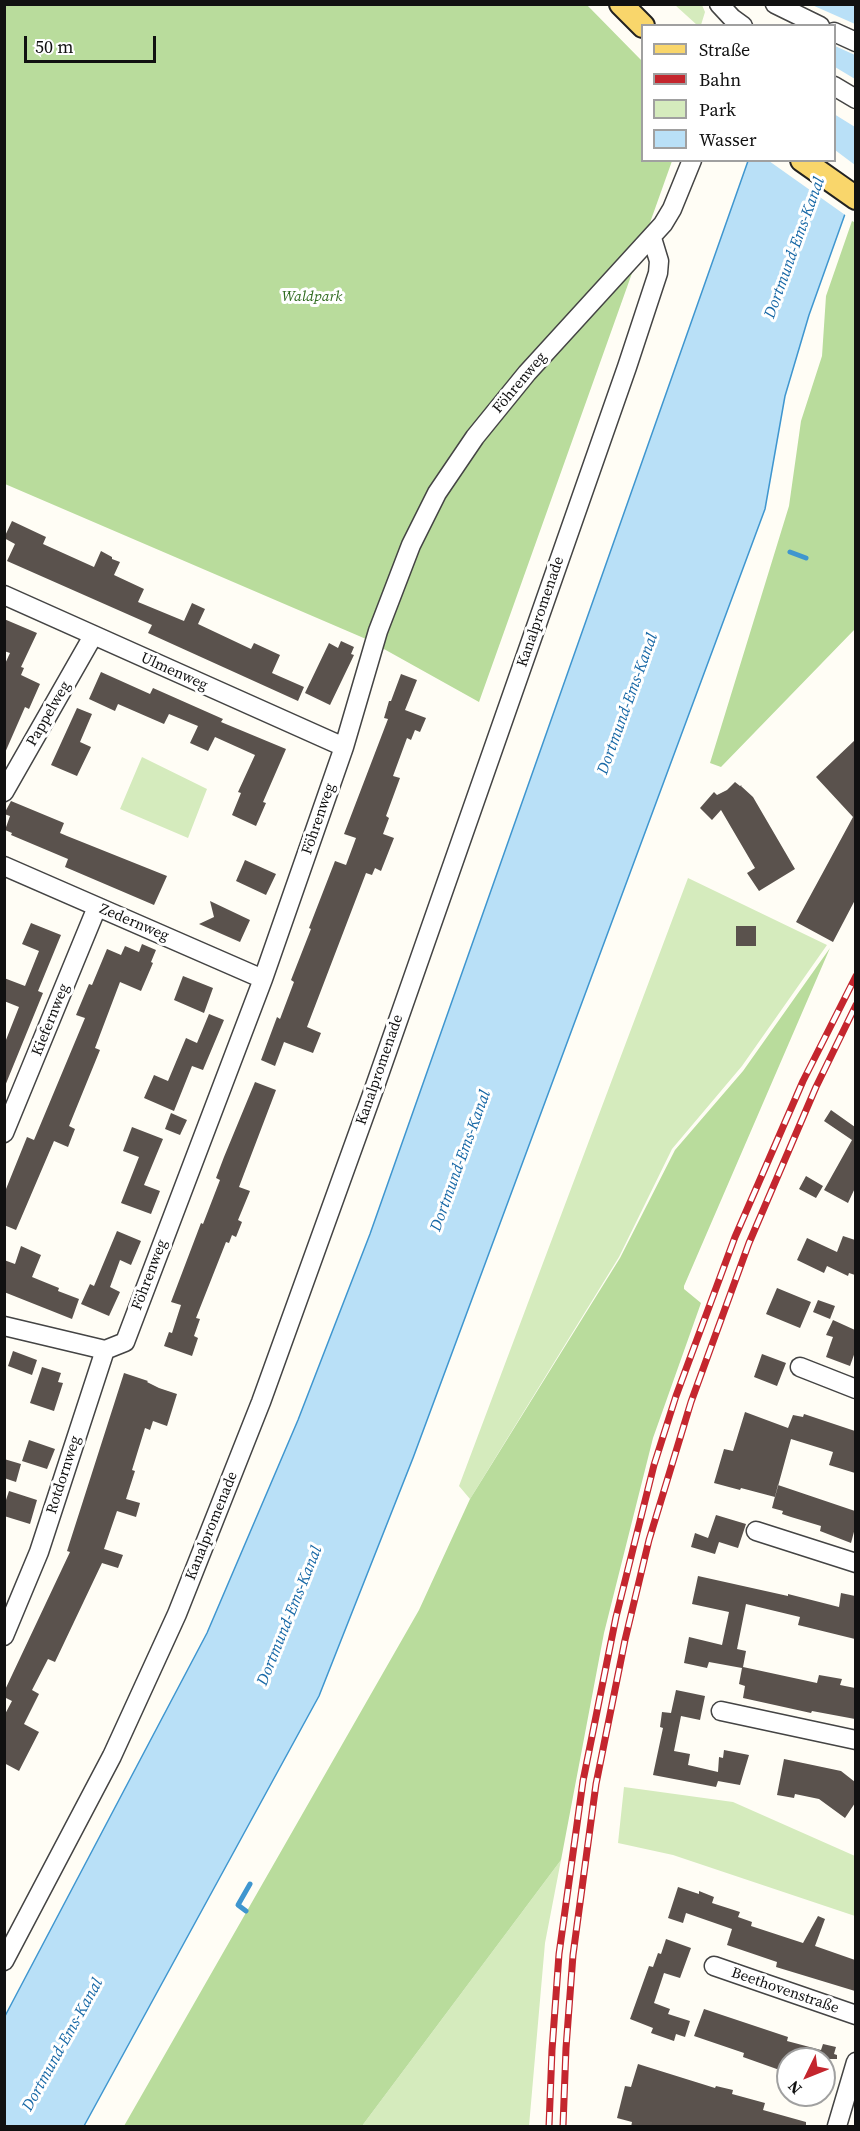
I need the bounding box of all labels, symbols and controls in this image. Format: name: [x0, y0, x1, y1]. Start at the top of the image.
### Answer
scale bar: [27, 24, 159, 62]
legend: [641, 24, 836, 162]
text: 50 m: [35, 34, 73, 59]
text: Straße: [699, 37, 750, 62]
text: Bahn: [699, 67, 741, 92]
text: Park: [699, 97, 736, 122]
text: Wasser: [699, 127, 757, 152]
water label: Dortmund-Ems-Kanal: [761, 175, 829, 321]
park label: Waldpark: [282, 288, 342, 306]
street label: Föhrenweg: [489, 349, 551, 417]
street label: Kanalpromenade: [514, 554, 568, 670]
water label: Dortmund-Ems-Kanal: [594, 631, 662, 777]
street label: Ulmenweg: [138, 649, 210, 695]
street label: Pappelweg: [23, 678, 75, 750]
street label: Föhrenweg: [298, 781, 340, 857]
street label: Zedernweg: [97, 900, 171, 946]
street label: Kiefernweg: [28, 981, 74, 1059]
street label: Kanalpromenade: [353, 1012, 407, 1128]
water label: Dortmund-Ems-Kanal: [427, 1088, 495, 1234]
street label: Föhrenweg: [128, 1237, 172, 1313]
street label: Rotdornweg: [43, 1434, 85, 1516]
street label: Kanalpromenade: [182, 1469, 242, 1583]
water label: Dortmund-Ems-Kanal: [253, 1543, 327, 1689]
street label: Beethovenstraße: [729, 1964, 841, 2018]
water label: Dortmund-Ems-Kanal: [19, 1975, 107, 2115]
north arrow: [776, 2047, 836, 2107]
text: N: [782, 2076, 806, 2100]

